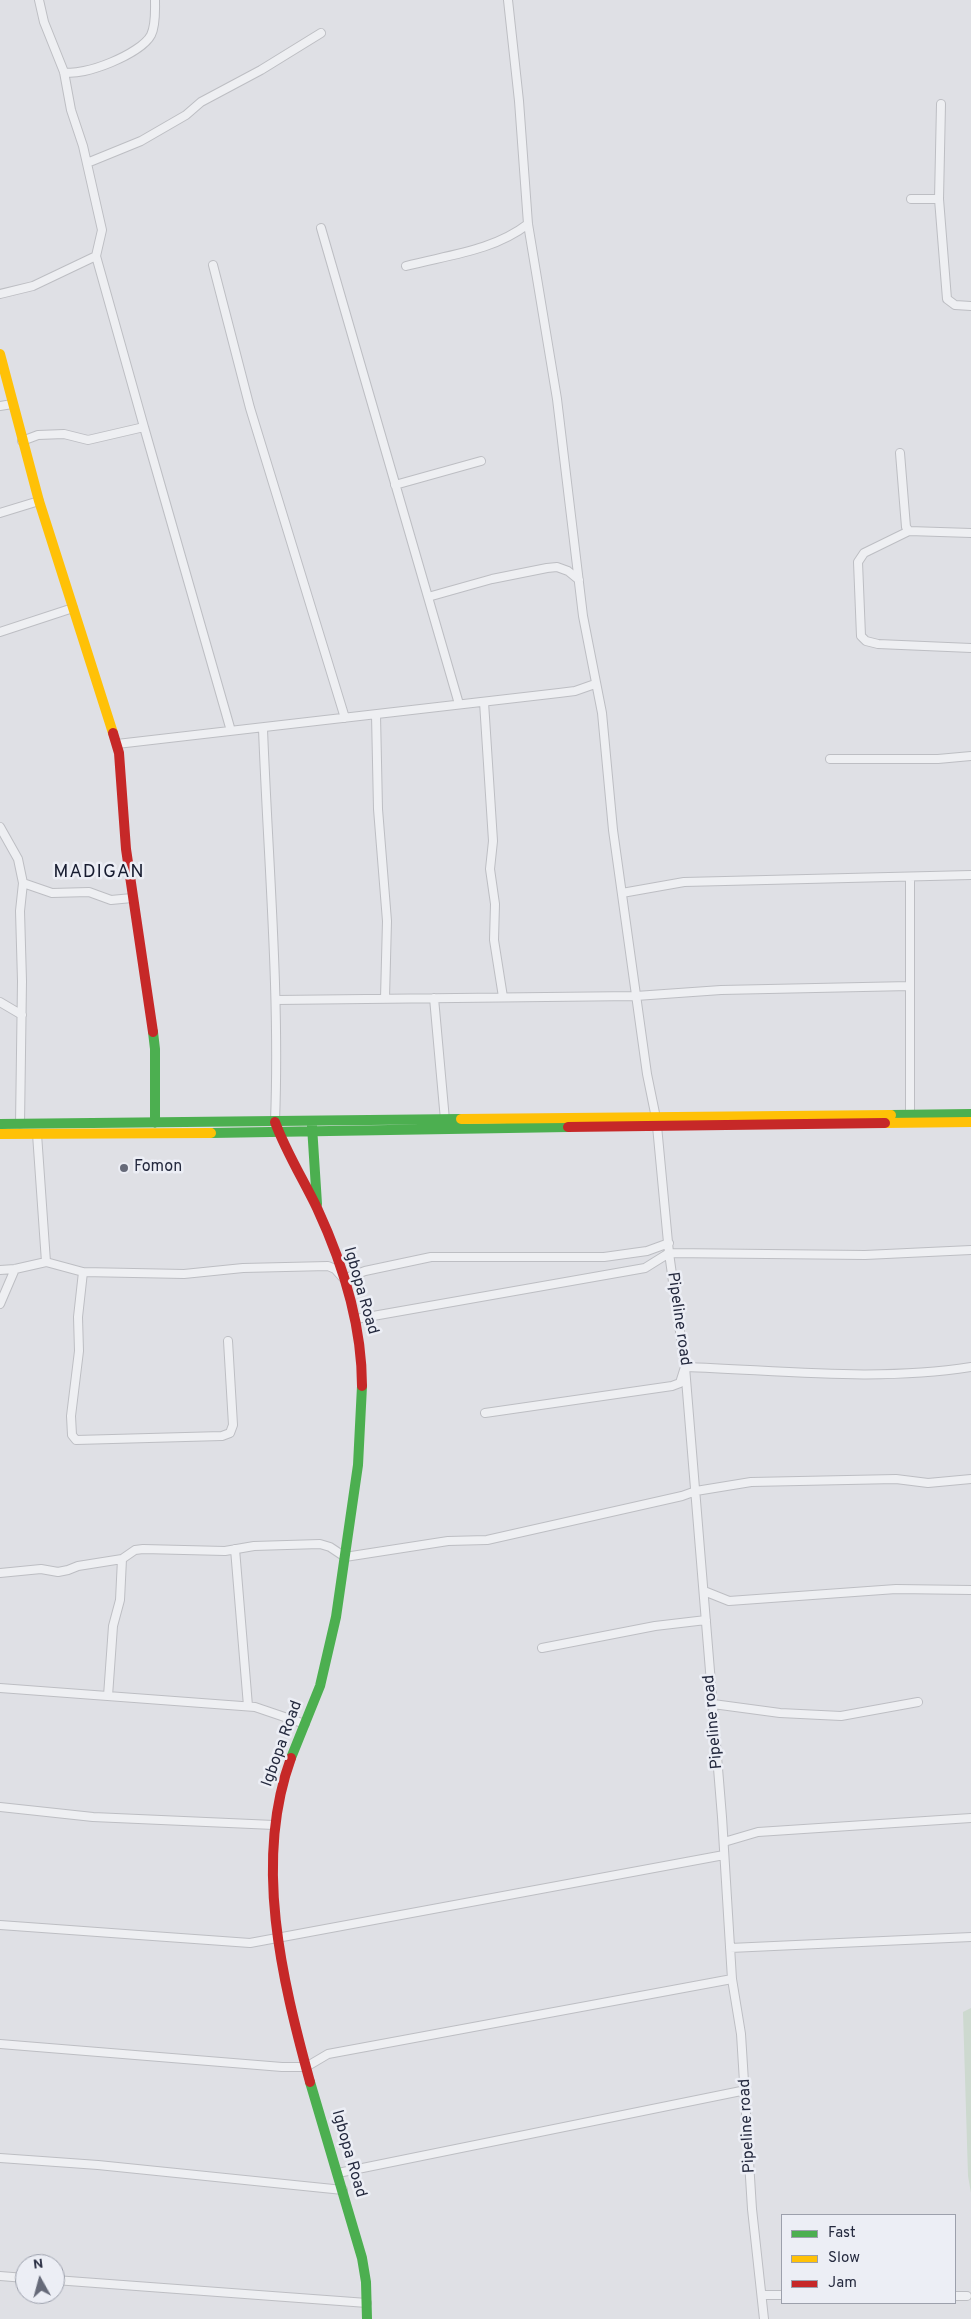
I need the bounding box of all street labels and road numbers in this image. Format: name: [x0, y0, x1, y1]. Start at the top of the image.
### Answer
street label: Igbopa Road: [338, 1245, 382, 1337]
street label: Pipeline road: [662, 1271, 694, 1367]
street label: Pipeline road: [700, 1674, 728, 1770]
street label: Igbopa Road: [259, 1698, 307, 1790]
street label: Pipeline road: [736, 2078, 760, 2174]
street label: Igbopa Road: [326, 2108, 370, 2200]

